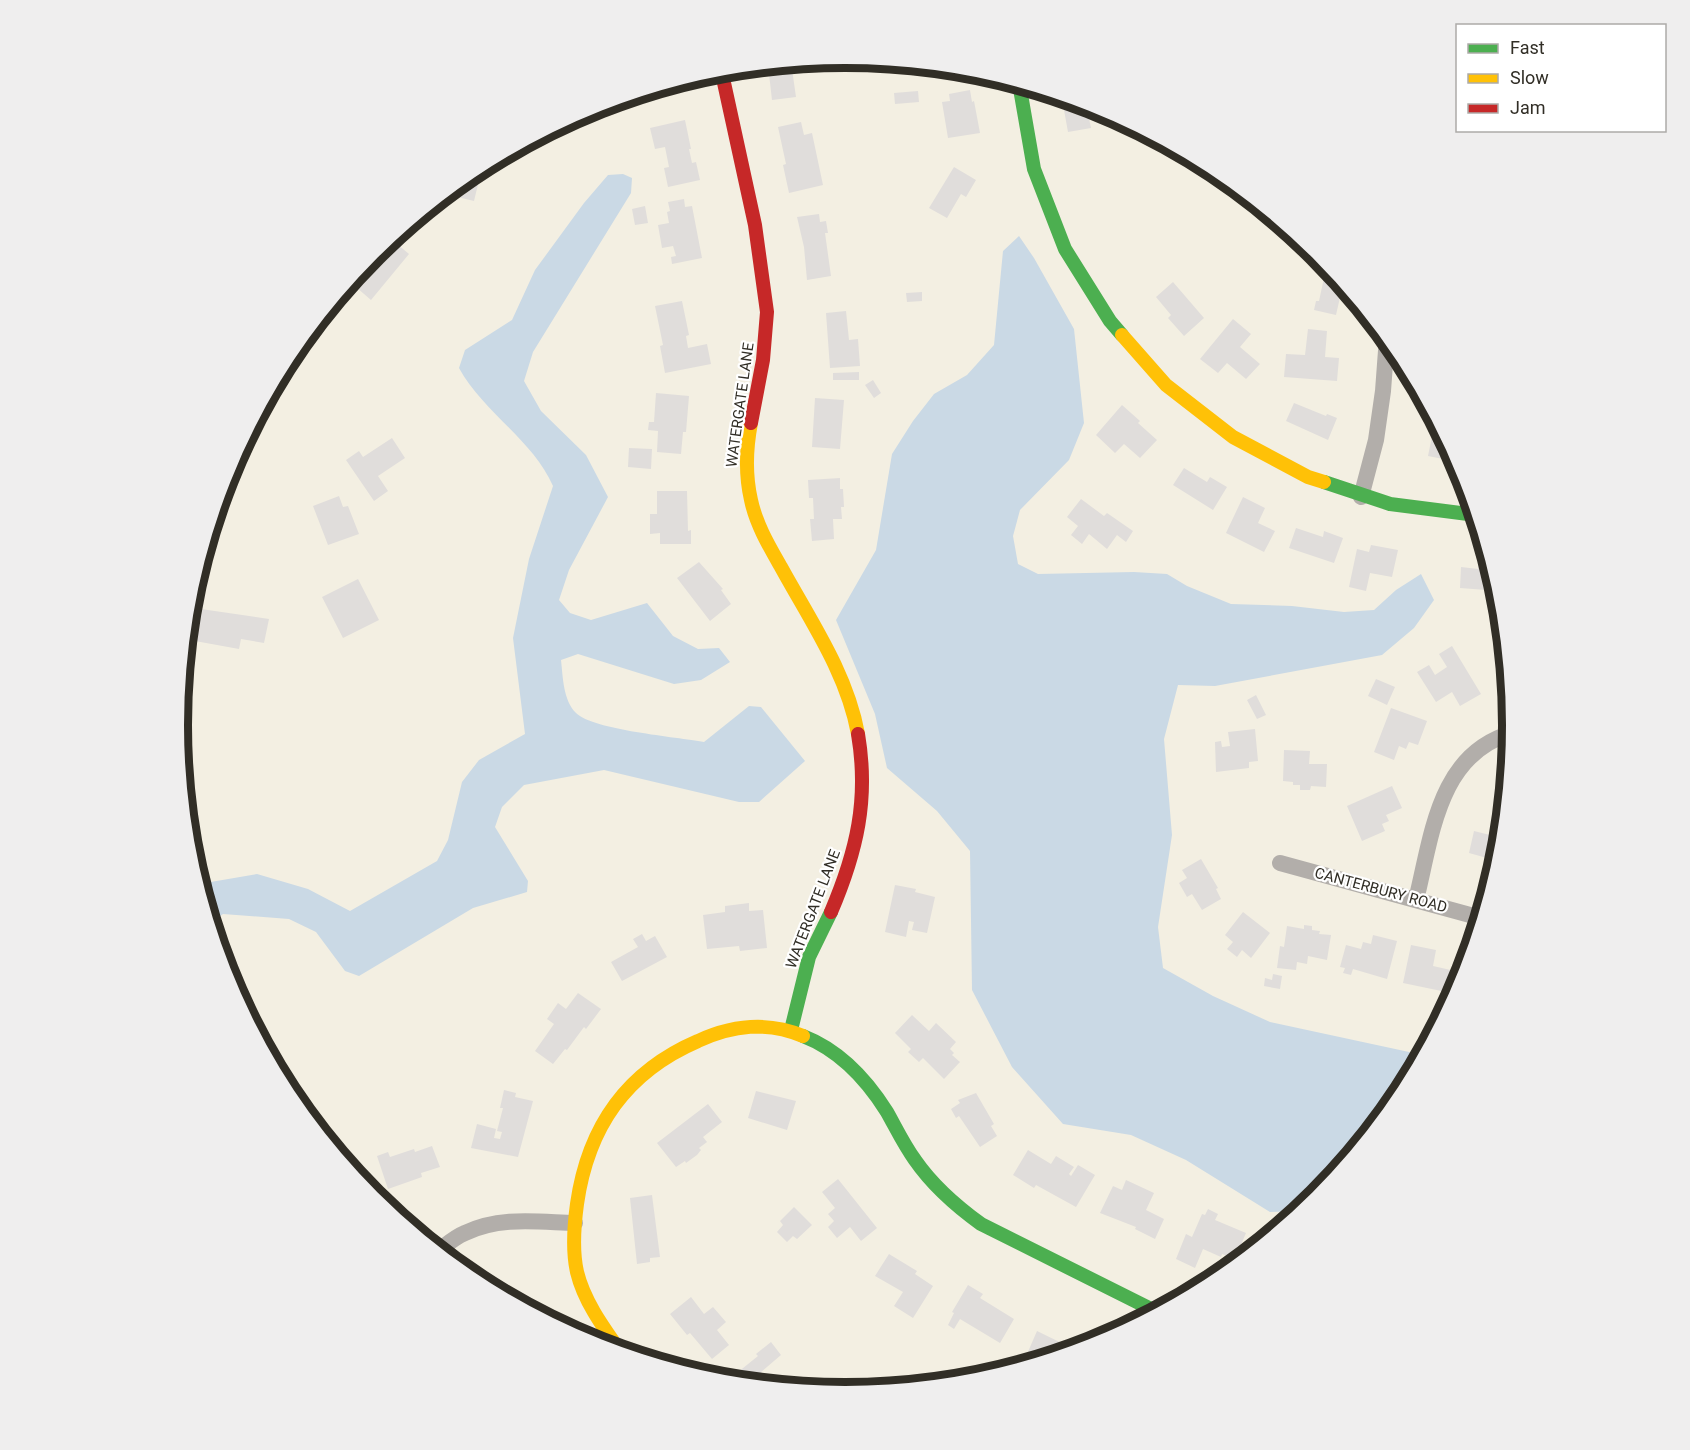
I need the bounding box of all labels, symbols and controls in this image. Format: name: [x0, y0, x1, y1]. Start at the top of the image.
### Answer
legend: [1456, 24, 1666, 132]
text: Fast: [1510, 37, 1545, 58]
text: Slow: [1510, 67, 1549, 88]
text: Jam: [1510, 97, 1546, 118]
street label: WATERGATE LANE: [722, 341, 758, 469]
street label: WATERGATE LANE: [782, 847, 844, 971]
street label: CANTERBURY ROAD: [1313, 864, 1449, 916]

